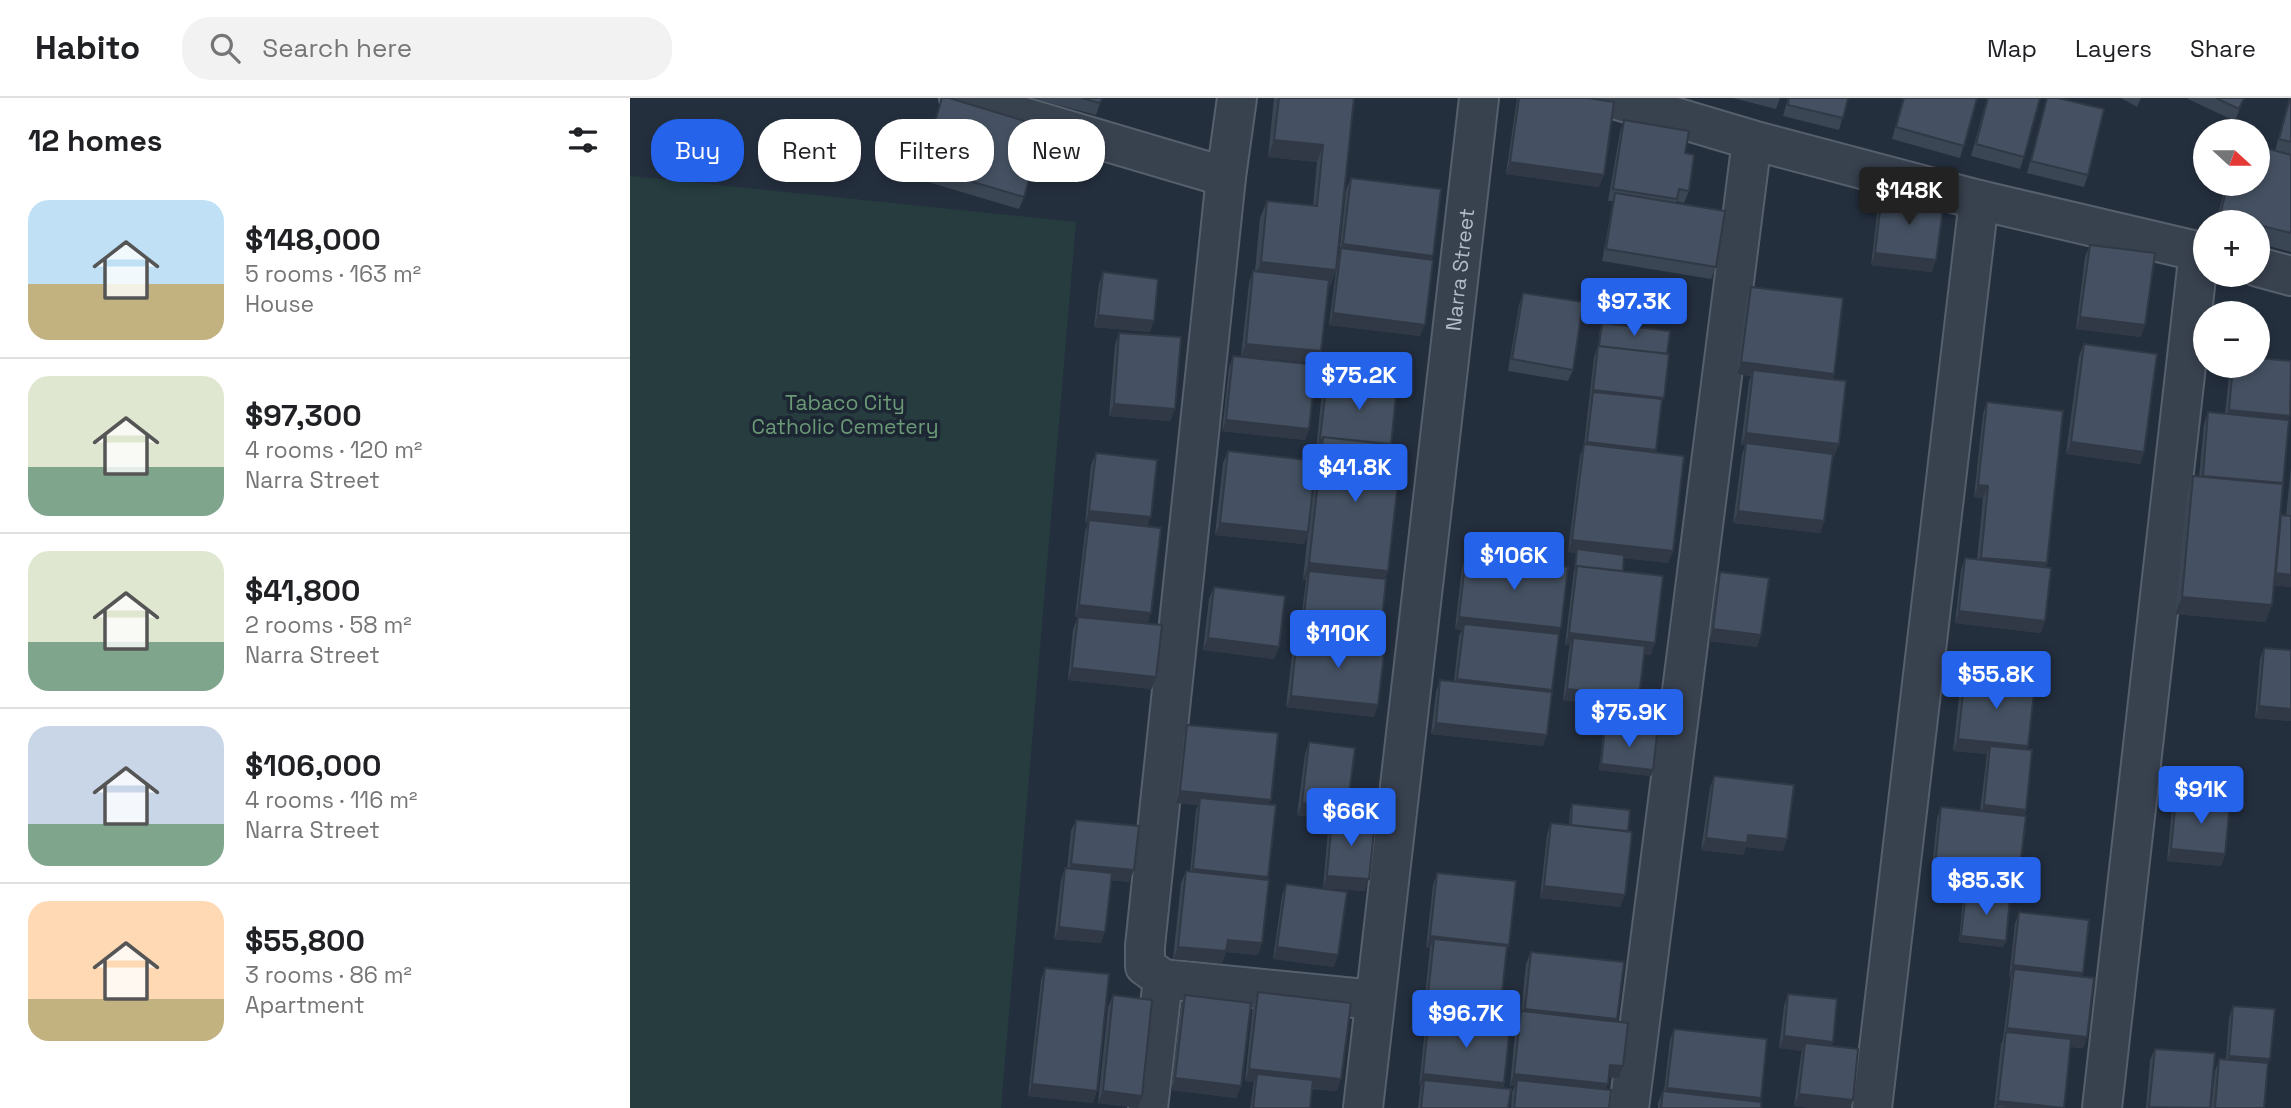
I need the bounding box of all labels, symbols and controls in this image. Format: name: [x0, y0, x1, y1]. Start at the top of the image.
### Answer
search box: [182, 17, 672, 80]
text: Habito: [35, 27, 140, 69]
icon: search: [206, 29, 244, 67]
text: Search here: [262, 31, 412, 65]
text: Map: [1987, 33, 2037, 64]
text: Layers: [2075, 33, 2152, 64]
text: Share: [2190, 33, 2256, 64]
chip: Buy: [651, 119, 744, 182]
chip: Rent: [758, 119, 861, 182]
chip: Filters: [875, 119, 994, 182]
chip: New: [1008, 119, 1105, 182]
north arrow: [2193, 119, 2270, 196]
map controls: [2193, 119, 2270, 378]
text: 12 homes: [28, 121, 163, 160]
icon: filters: [564, 121, 602, 159]
pin: $148K: [1860, 167, 1958, 227]
text: $148K: [1875, 175, 1943, 205]
street label: Narra Street: [1439, 207, 1480, 332]
button: +: [2193, 210, 2270, 287]
text: $148,000: [245, 220, 381, 259]
icon: home: [84, 228, 168, 312]
text: 5 rooms · 163 m²: [245, 259, 421, 289]
pin: $97.3K: [1577, 278, 1691, 338]
text: $97.3K: [1597, 286, 1671, 316]
text: House: [245, 289, 314, 319]
button: −: [2193, 301, 2270, 378]
pin: $75.2K: [1302, 352, 1416, 412]
text: $75.2K: [1321, 360, 1397, 390]
park label: Tabaco City Catholic Cemetery: [751, 389, 939, 440]
text: $97,300: [245, 396, 362, 435]
icon: home: [84, 404, 168, 488]
text: 4 rooms · 120 m²: [245, 435, 422, 465]
pin: $41.8K: [1298, 444, 1412, 504]
text: $41.8K: [1318, 452, 1392, 482]
text: Narra Street: [245, 465, 380, 495]
pin: $106K: [1465, 532, 1563, 592]
text: $106K: [1480, 540, 1548, 570]
text: $41,800: [245, 571, 360, 610]
icon: home: [84, 579, 168, 663]
text: 2 rooms · 58 m²: [245, 610, 412, 640]
pin: $110K: [1289, 610, 1387, 670]
text: $110K: [1306, 618, 1370, 648]
text: Narra Street: [245, 640, 380, 670]
pin: $55.8K: [1939, 652, 2053, 711]
text: $55.8K: [1958, 659, 2034, 689]
pin: $75.9K: [1572, 690, 1686, 749]
text: $75.9K: [1591, 697, 1667, 727]
text: $106,000: [245, 746, 381, 785]
icon: home: [84, 754, 168, 838]
pin: $91K: [2160, 766, 2242, 826]
text: $91K: [2175, 774, 2227, 804]
text: 4 rooms · 116 m²: [245, 785, 417, 815]
pin: $66K: [1310, 788, 1392, 848]
text: $66K: [1323, 796, 1379, 826]
text: Narra Street: [245, 815, 380, 845]
pin: $85.3K: [1929, 858, 2043, 917]
text: $85.3K: [1948, 865, 2024, 895]
text: $55,800: [245, 921, 365, 960]
icon: home: [84, 929, 168, 1013]
text: 3 rooms · 86 m²: [245, 960, 412, 990]
text: Apartment: [245, 990, 365, 1020]
pin: $96.7K: [1409, 990, 1523, 1050]
text: $96.7K: [1428, 998, 1504, 1028]

